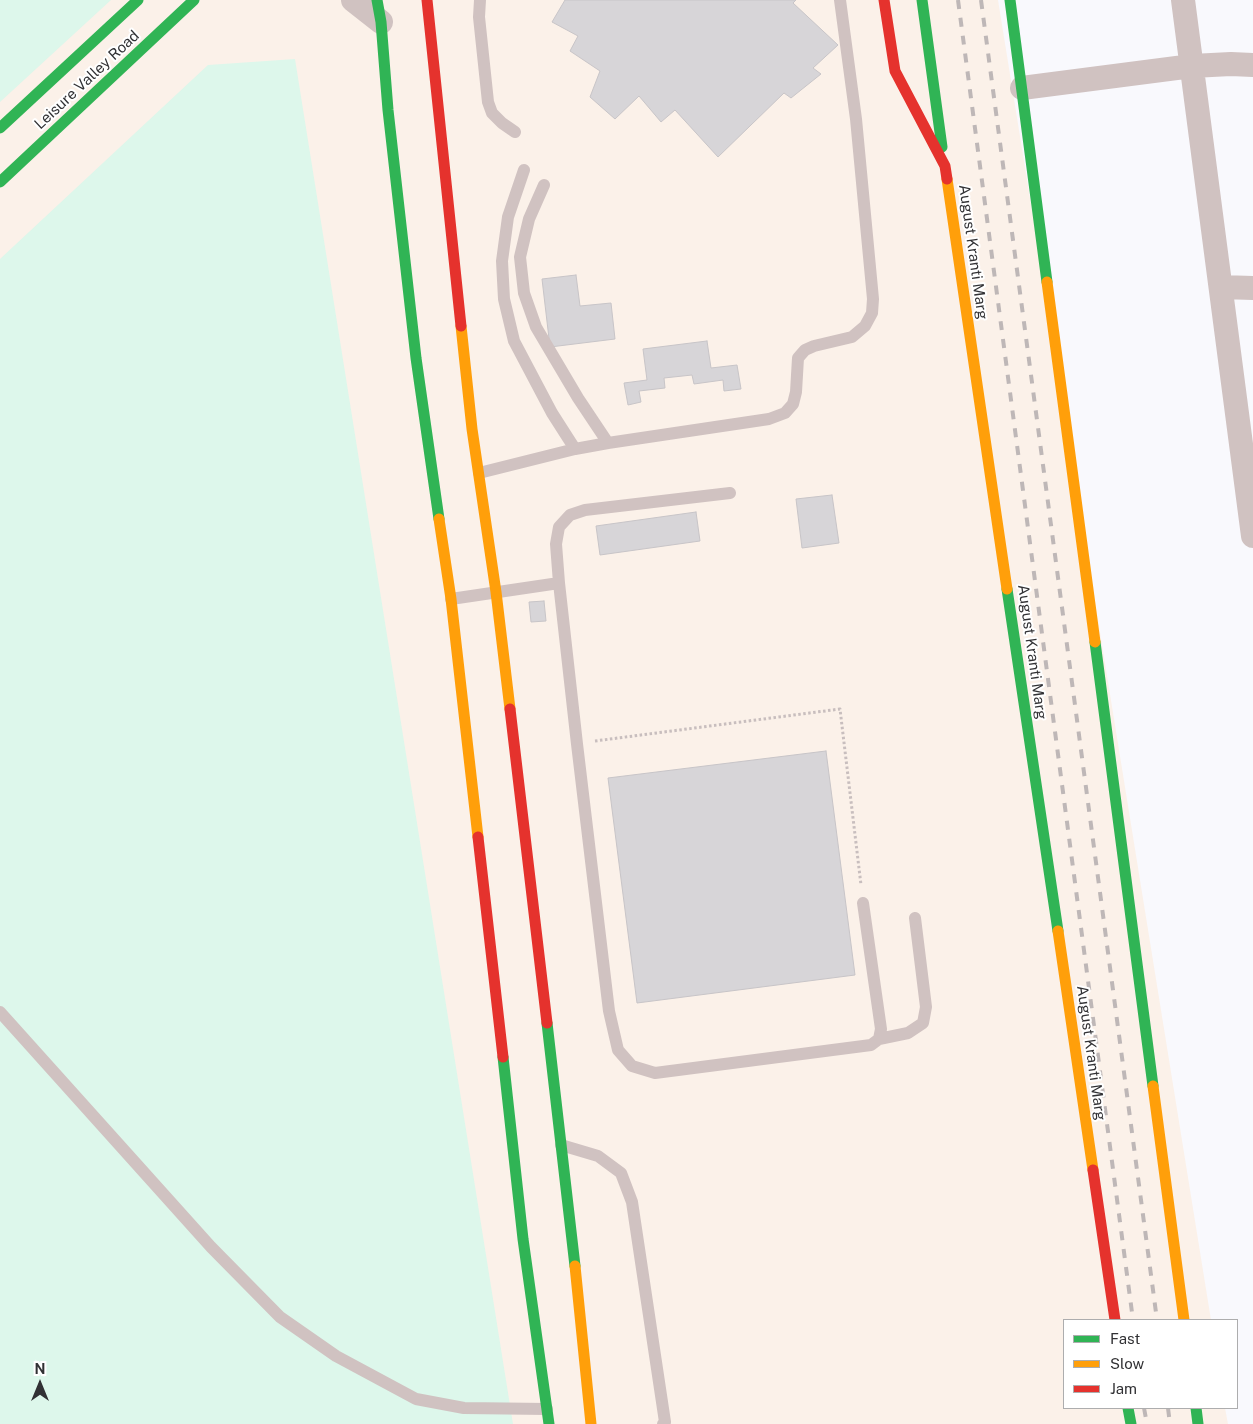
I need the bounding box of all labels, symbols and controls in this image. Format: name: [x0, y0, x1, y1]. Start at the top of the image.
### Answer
street label: Leisure Valley Road: [31, 27, 143, 133]
street label: August Kranti Marg: [955, 183, 991, 321]
street label: August Kranti Marg: [1014, 583, 1050, 721]
street label: August Kranti Marg: [1073, 984, 1109, 1122]
legend: [1063, 1319, 1238, 1409]
text: Fast: [1110, 1330, 1140, 1347]
text: Slow: [1110, 1355, 1144, 1372]
north arrow: [15, 1359, 65, 1409]
text: N: [35, 1361, 45, 1377]
text: Jam: [1110, 1380, 1137, 1397]

